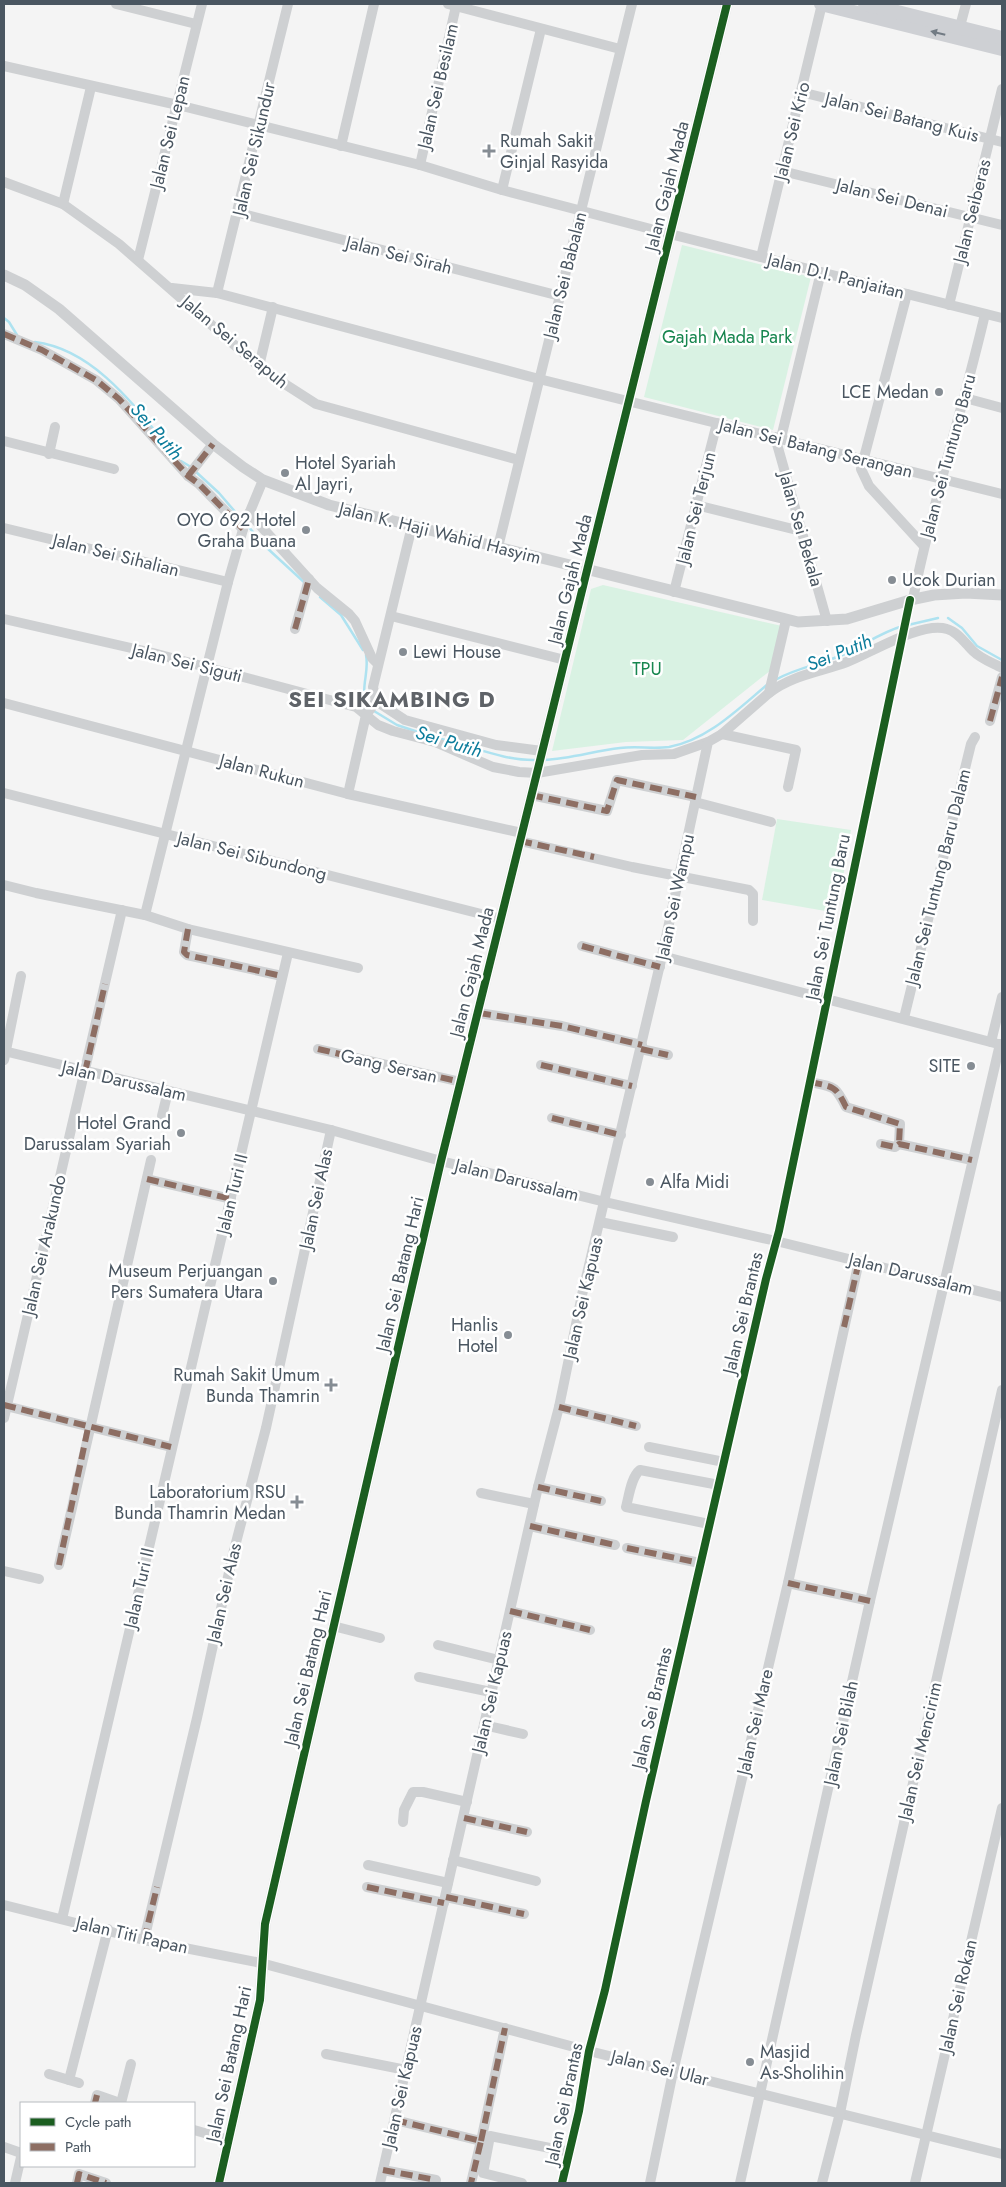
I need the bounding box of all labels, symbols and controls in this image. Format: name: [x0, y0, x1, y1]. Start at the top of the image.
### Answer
street label: Jalan Sei Besilam: [410, 21, 465, 153]
one-way arrow: [930, 29, 945, 37]
street label: Jalan Sei Lepan: [143, 73, 197, 193]
street label: Jalan Sei Sikundur: [225, 79, 282, 221]
street label: Jalan Sei Krio: [767, 79, 817, 185]
street label: Jalan Sei Batang Kuis: [820, 85, 982, 149]
street label: Jalan Gajah Mada: [638, 118, 696, 256]
place label: Rumah Sakit Ginjal Rasyida: [500, 128, 608, 175]
marker: Rumah Sakit Ginjal Rasyida: [482, 144, 496, 158]
street label: Jalan Seiberas: [946, 156, 997, 268]
street label: Jalan Sei Denai: [832, 171, 951, 224]
street label: Jalan Sei Babalan: [536, 209, 593, 343]
street label: Jalan Sei Sirah: [341, 229, 455, 281]
street label: Jalan D.I. Panjaitan: [763, 246, 907, 306]
street label: Jalan Sei Serapuh: [174, 288, 294, 395]
park label: Gajah Mada Park: [662, 324, 792, 350]
street label: Jalan Sei Tuntung Baru: [913, 371, 982, 543]
place label: LCE Medan: [842, 379, 929, 405]
marker: LCE Medan: [933, 386, 945, 398]
water label: Sei Putih: [124, 397, 189, 466]
street label: Jalan Sei Batang Serangan: [715, 411, 915, 485]
street label: Jalan Sei Terjun: [669, 449, 723, 569]
place label: Hotel Syariah Al Jayri,: [295, 450, 396, 497]
marker: Hotel Syariah Al Jayri,: [279, 467, 291, 479]
street label: Jalan Sei Bekala: [772, 467, 830, 590]
street label: Jalan K. Haji Wahid Hasyim: [334, 495, 544, 571]
place label: OYO 692 Hotel Graha Buana: [177, 507, 296, 554]
street label: Jalan Gajah Mada: [541, 511, 599, 649]
marker: OYO 692 Hotel Graha Buana: [300, 524, 312, 536]
street label: Jalan Sei Sihalian: [48, 526, 182, 583]
place label: Ucok Durian: [902, 567, 996, 593]
marker: Ucok Durian: [886, 574, 898, 586]
water label: Sei Putih: [802, 627, 876, 678]
street label: Jalan Sei Siguti: [127, 636, 245, 689]
place label: Lewi House: [413, 639, 501, 665]
marker: Lewi House: [397, 646, 409, 658]
park label: TPU: [632, 656, 662, 682]
district label: SEI SIKAMBING D: [288, 683, 496, 715]
water label: Sei Putih: [412, 719, 486, 764]
street label: Jalan Rukun: [215, 747, 307, 795]
street label: Jalan Sei Tuntung Baru Dalam: [898, 766, 977, 990]
street label: Jalan Sei Sibundong: [173, 824, 330, 887]
street label: Jalan Sei Wampu: [649, 832, 701, 964]
street label: Jalan Sei Tuntung Baru: [799, 832, 857, 1004]
street label: Jalan Gajah Mada: [443, 904, 501, 1042]
street label: Gang Sersan: [338, 1042, 440, 1090]
place label: SITE: [928, 1053, 961, 1079]
street label: Jalan Darussalam: [57, 1054, 189, 1108]
marker: SITE: [965, 1060, 977, 1072]
place label: Hotel Grand Darussalam Syariah: [24, 1110, 171, 1157]
marker: Hotel Grand Darussalam Syariah: [175, 1127, 187, 1139]
street label: Jalan Sei Alas: [292, 1147, 339, 1253]
street label: Jalan Turi II: [209, 1151, 255, 1239]
street label: Jalan Darussalam: [450, 1152, 582, 1208]
place label: Alfa Midi: [660, 1169, 729, 1195]
street label: Jalan Sei Arakundo: [15, 1172, 73, 1320]
marker: Alfa Midi: [644, 1176, 656, 1188]
street label: Jalan Sei Batang Hari: [369, 1194, 431, 1356]
street label: Jalan Sei Kapuas: [556, 1235, 610, 1363]
street label: Jalan Darussalam: [844, 1246, 976, 1302]
street label: Jalan Sei Brantas: [716, 1249, 770, 1378]
place label: Museum Perjuangan Pers Sumatera Utara: [108, 1258, 263, 1305]
marker: Museum Perjuangan Pers Sumatera Utara: [267, 1275, 279, 1287]
place label: Hanlis Hotel: [451, 1312, 498, 1359]
marker: Hanlis Hotel: [502, 1329, 514, 1341]
place label: Rumah Sakit Umum Bunda Thamrin: [173, 1362, 320, 1409]
marker: Rumah Sakit Umum Bunda Thamrin: [324, 1378, 338, 1392]
place label: Laboratorium RSU Bunda Thamrin Medan: [114, 1479, 286, 1526]
marker: Laboratorium RSU Bunda Thamrin Medan: [290, 1495, 304, 1509]
street label: Jalan Sei Alas: [199, 1540, 248, 1647]
street label: Jalan Turi II: [117, 1545, 161, 1633]
street label: Jalan Sei Batang Hari: [277, 1588, 339, 1750]
street label: Jalan Sei Kapuas: [465, 1629, 519, 1757]
street label: Jalan Sei Brantas: [625, 1644, 679, 1773]
street label: Jalan Sei Mare: [730, 1666, 780, 1780]
street label: Jalan Sei Bilah: [817, 1678, 865, 1790]
street label: Jalan Sei Mencirim: [891, 1679, 949, 1825]
street label: Jalan Titi Papan: [71, 1909, 191, 1961]
street label: Jalan Sei Rokan: [932, 1937, 984, 2057]
street label: Jalan Sei Batang Hari: [199, 1984, 258, 2146]
street label: Jalan Sei Kapuas: [375, 2024, 429, 2152]
place label: Masjid As-Sholihin: [760, 2039, 844, 2086]
street label: Jalan Sei Brantas: [538, 2040, 590, 2170]
street label: Jalan Sei Ular: [606, 2043, 712, 2093]
marker: Masjid As-Sholihin: [744, 2056, 756, 2068]
legend: [20, 2102, 195, 2167]
text: Cycle path: [65, 2111, 132, 2133]
text: Path: [65, 2136, 91, 2158]

